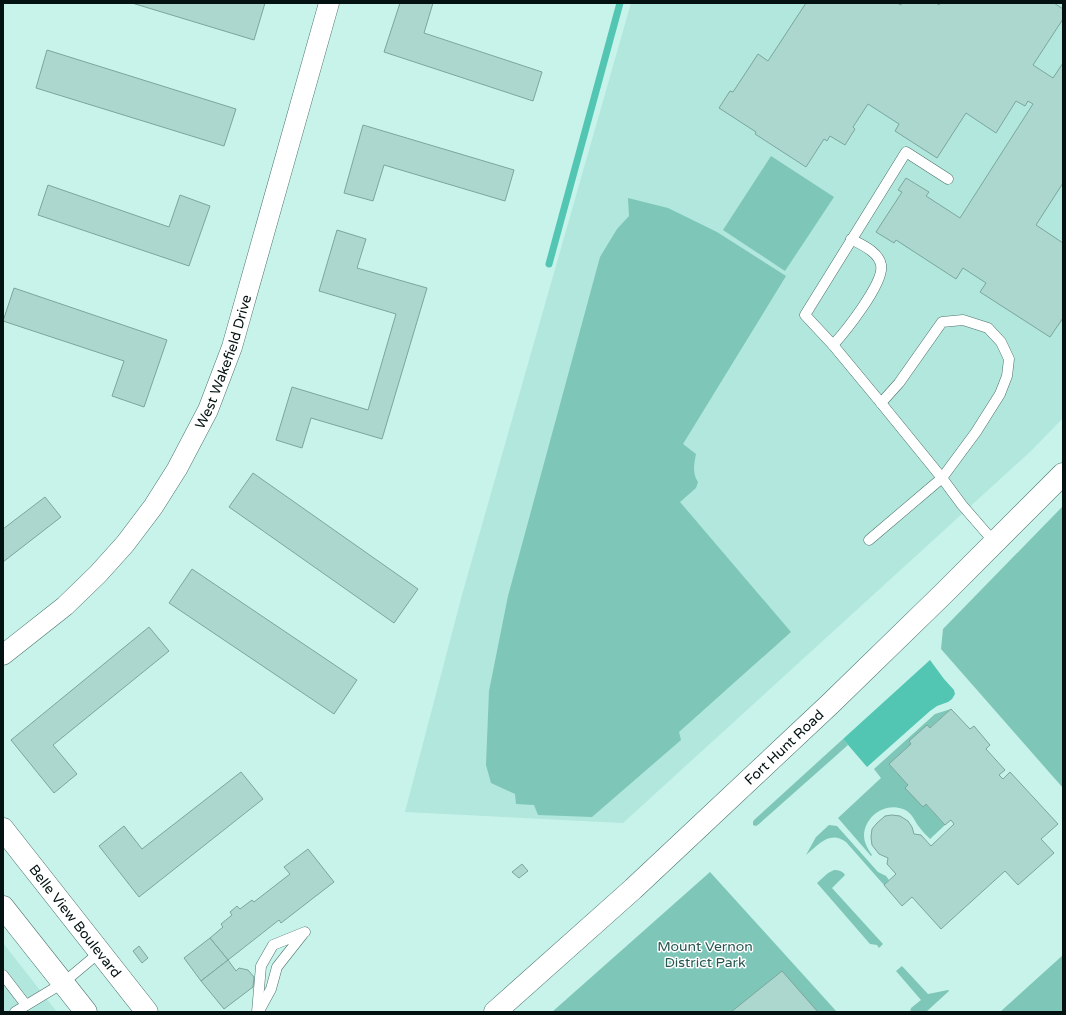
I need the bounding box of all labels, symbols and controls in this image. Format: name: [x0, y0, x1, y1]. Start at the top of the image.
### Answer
street label: West Wakefield Drive: [192, 293, 255, 432]
street label: Fort Hunt Road: [741, 706, 827, 789]
street label: Belle View Boulevard: [25, 861, 125, 981]
park label: Mount Vernon District Park: [657, 938, 753, 971]

